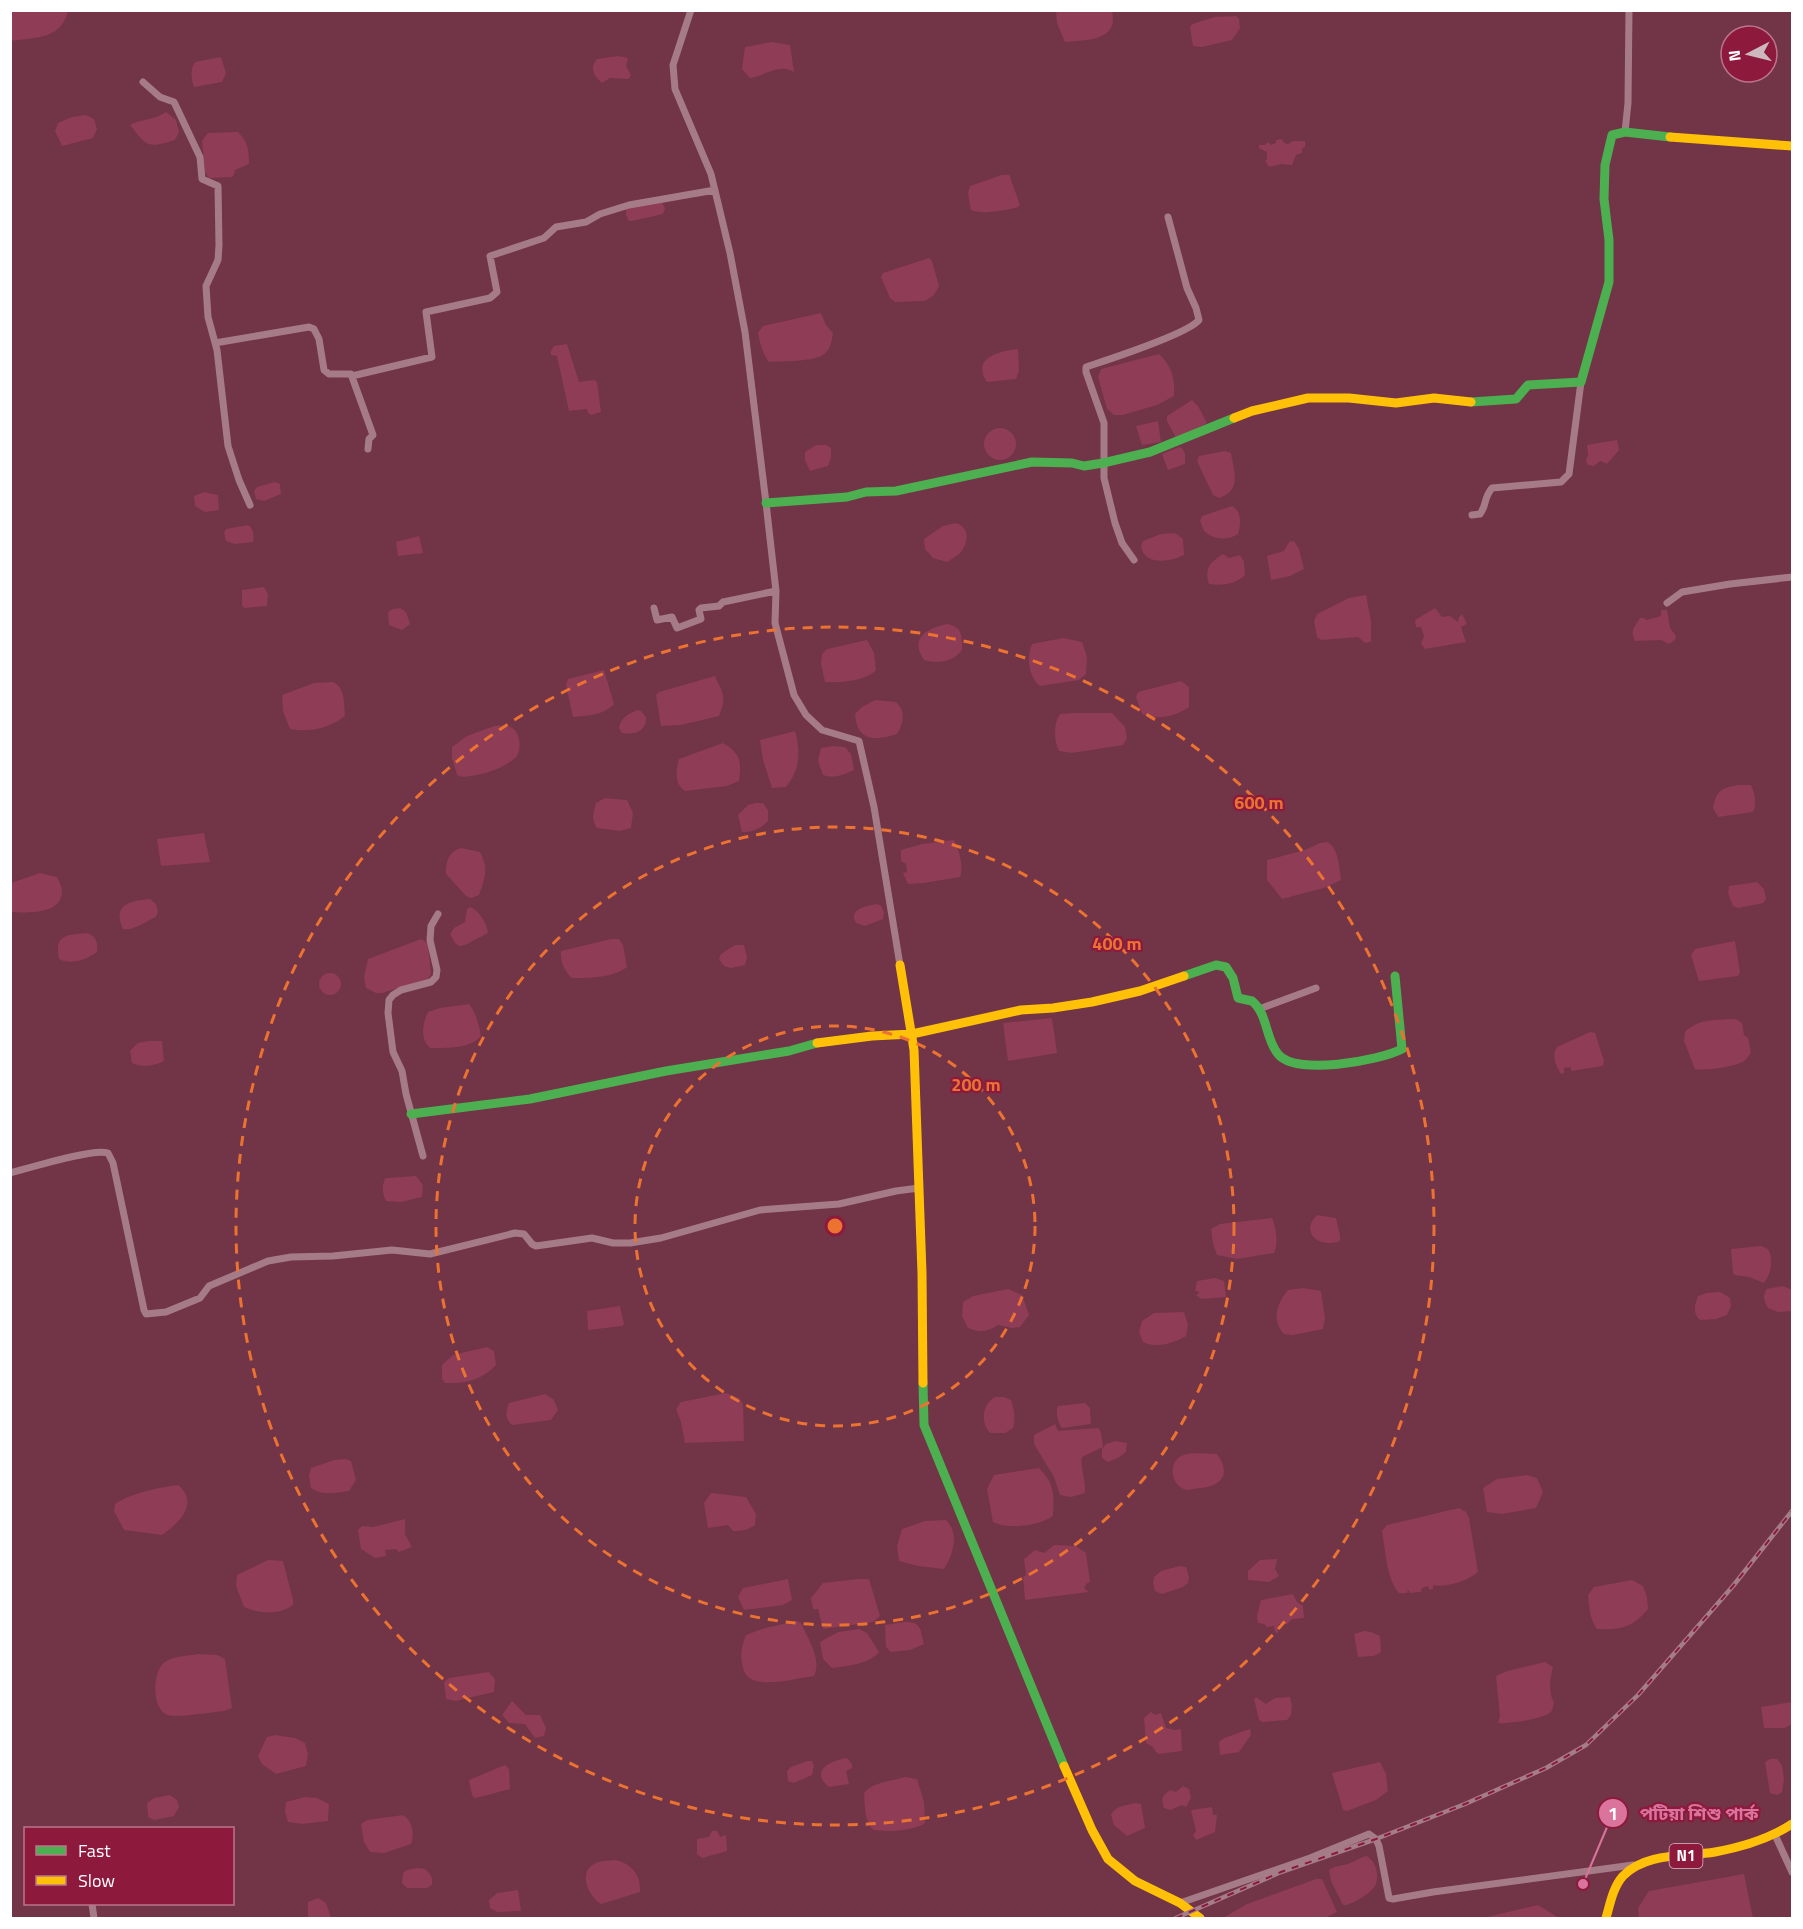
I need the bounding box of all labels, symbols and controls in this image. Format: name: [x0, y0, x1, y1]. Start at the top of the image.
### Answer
north arrow: [1719, 24, 1779, 84]
text: N: [1722, 49, 1747, 63]
text: 600 m: [1234, 789, 1284, 816]
text: 400 m: [1092, 930, 1142, 957]
text: 200 m: [951, 1071, 1001, 1098]
centre of rings: [825, 1216, 845, 1236]
callout: পটিয়া শিশু পার্ক: [1598, 1795, 1770, 1831]
text: 1: [1608, 1800, 1618, 1827]
text: পটিয়া শিশু পার্ক: [1640, 1800, 1759, 1827]
legend: [24, 1827, 234, 1905]
text: Fast: [78, 1837, 111, 1864]
road number: N1: [1670, 1844, 1702, 1868]
text: Slow: [78, 1867, 115, 1894]

